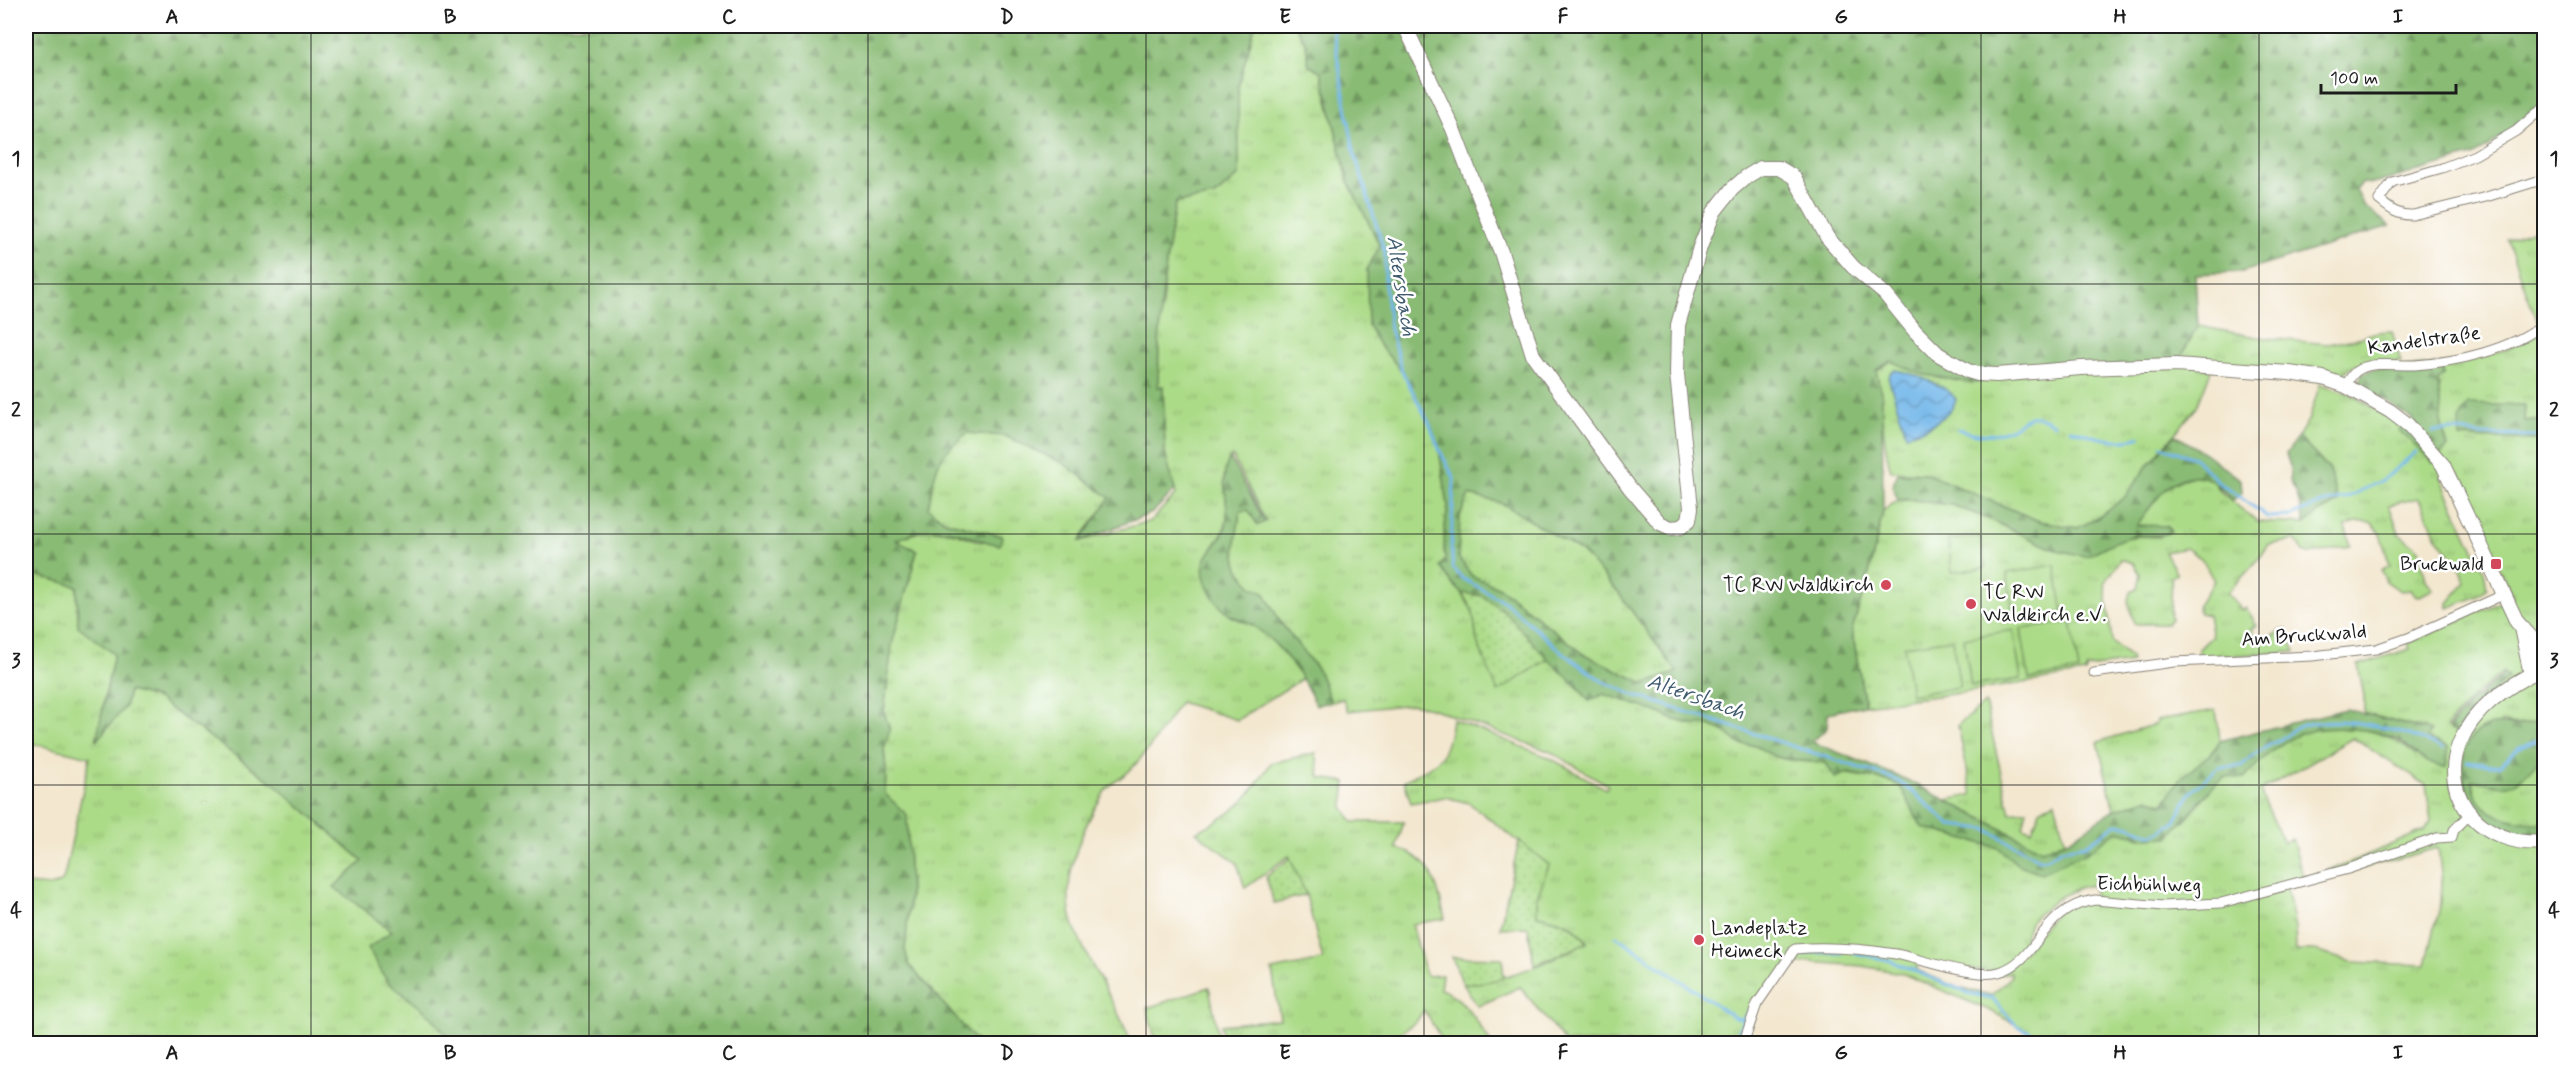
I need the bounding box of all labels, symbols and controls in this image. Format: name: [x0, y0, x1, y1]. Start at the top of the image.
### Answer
text: A: [165, 4, 179, 31]
text: B: [444, 4, 457, 31]
text: C: [722, 4, 737, 31]
text: D: [1000, 4, 1014, 31]
text: E: [1279, 4, 1291, 31]
text: F: [1558, 4, 1569, 31]
text: G: [1834, 4, 1848, 31]
text: H: [2113, 4, 2127, 31]
text: I: [2393, 4, 2403, 31]
scale bar: [2321, 57, 2456, 95]
text: 100 m: [2330, 67, 2378, 91]
text: 1: [12, 146, 20, 173]
text: 1: [2550, 146, 2558, 173]
water label: Altersbach: [1379, 234, 1423, 338]
street label: Kandelstraße: [2366, 320, 2482, 362]
text: 2: [11, 397, 21, 424]
text: 2: [2549, 397, 2559, 424]
place label: Bruckwald: [2400, 551, 2484, 578]
marker: Bruckwald: [2489, 557, 2503, 571]
place label: TC RW Waldkirch: [1723, 572, 1874, 599]
marker: TC RW Waldkirch: [1879, 578, 1893, 592]
place label: TC RW Waldkirch e.V.: [1983, 579, 2106, 629]
marker: TC RW Waldkirch e.V.: [1964, 597, 1978, 611]
street label: Am Bruckwald: [2240, 618, 2368, 654]
text: 3: [11, 648, 21, 675]
text: 3: [2549, 648, 2559, 675]
water label: Altersbach: [1644, 667, 1749, 727]
street label: Eichbühlweg: [2097, 871, 2201, 899]
text: 4: [10, 898, 22, 925]
text: 4: [2548, 898, 2560, 925]
place label: Landeplatz Heimeck: [1711, 915, 1808, 965]
marker: Landeplatz Heimeck: [1692, 933, 1706, 947]
text: A: [165, 1040, 179, 1067]
text: B: [444, 1040, 457, 1067]
text: C: [722, 1040, 737, 1067]
text: D: [1000, 1040, 1014, 1067]
text: E: [1279, 1040, 1291, 1067]
text: F: [1558, 1040, 1569, 1067]
text: G: [1834, 1040, 1848, 1067]
text: H: [2113, 1040, 2127, 1067]
text: I: [2393, 1040, 2403, 1067]

